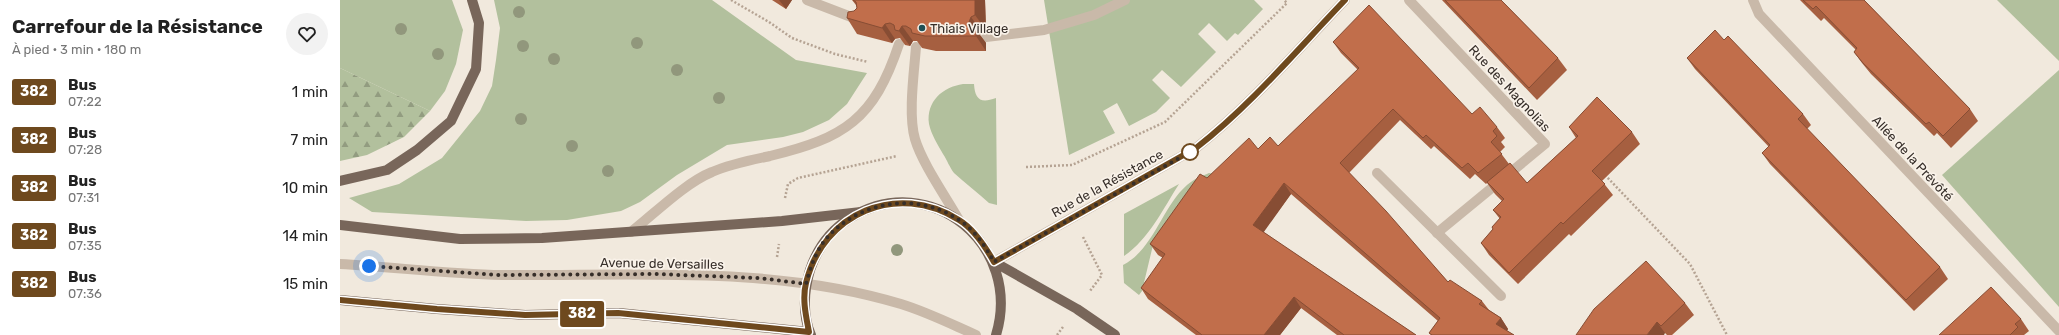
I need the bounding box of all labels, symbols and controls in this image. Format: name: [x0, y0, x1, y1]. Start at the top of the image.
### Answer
button: heart: [286, 13, 328, 55]
text: Carrefour de la Résistance: [12, 15, 263, 38]
place label: Thiais Village: [930, 21, 1008, 37]
marker: Thiais Village: [917, 23, 927, 33]
text: À pied · 3 min · 180 m: [12, 42, 141, 57]
street label: Rue des Magnolias: [1465, 42, 1554, 135]
text: Bus: [68, 76, 96, 94]
text: 382: [20, 83, 48, 100]
text: 1 min: [292, 83, 328, 101]
text: 07:22: [68, 94, 102, 109]
street label: Allée de la Prévôté: [1869, 112, 1956, 204]
text: Bus: [68, 124, 96, 142]
text: 382: [20, 131, 48, 148]
text: 7 min: [291, 131, 328, 149]
text: 07:28: [68, 142, 102, 157]
unlabelled marker: [1181, 143, 1199, 161]
street label: Rue de la Résistance: [1049, 147, 1166, 220]
text: Bus: [68, 172, 96, 190]
text: 382: [20, 179, 48, 196]
text: 10 min: [282, 179, 328, 197]
text: 07:31: [68, 190, 99, 205]
text: Bus: [68, 220, 96, 238]
text: 382: [20, 227, 48, 244]
text: 14 min: [283, 227, 328, 245]
text: 07:35: [68, 238, 102, 253]
street label: Avenue de Versailles: [600, 255, 724, 272]
your location: [359, 256, 379, 276]
text: Bus: [68, 268, 96, 286]
text: 382: [20, 275, 48, 292]
text: 15 min: [283, 275, 328, 293]
text: 07:36: [68, 286, 102, 301]
line badge: 382: [559, 301, 605, 327]
text: 382: [568, 305, 596, 322]

